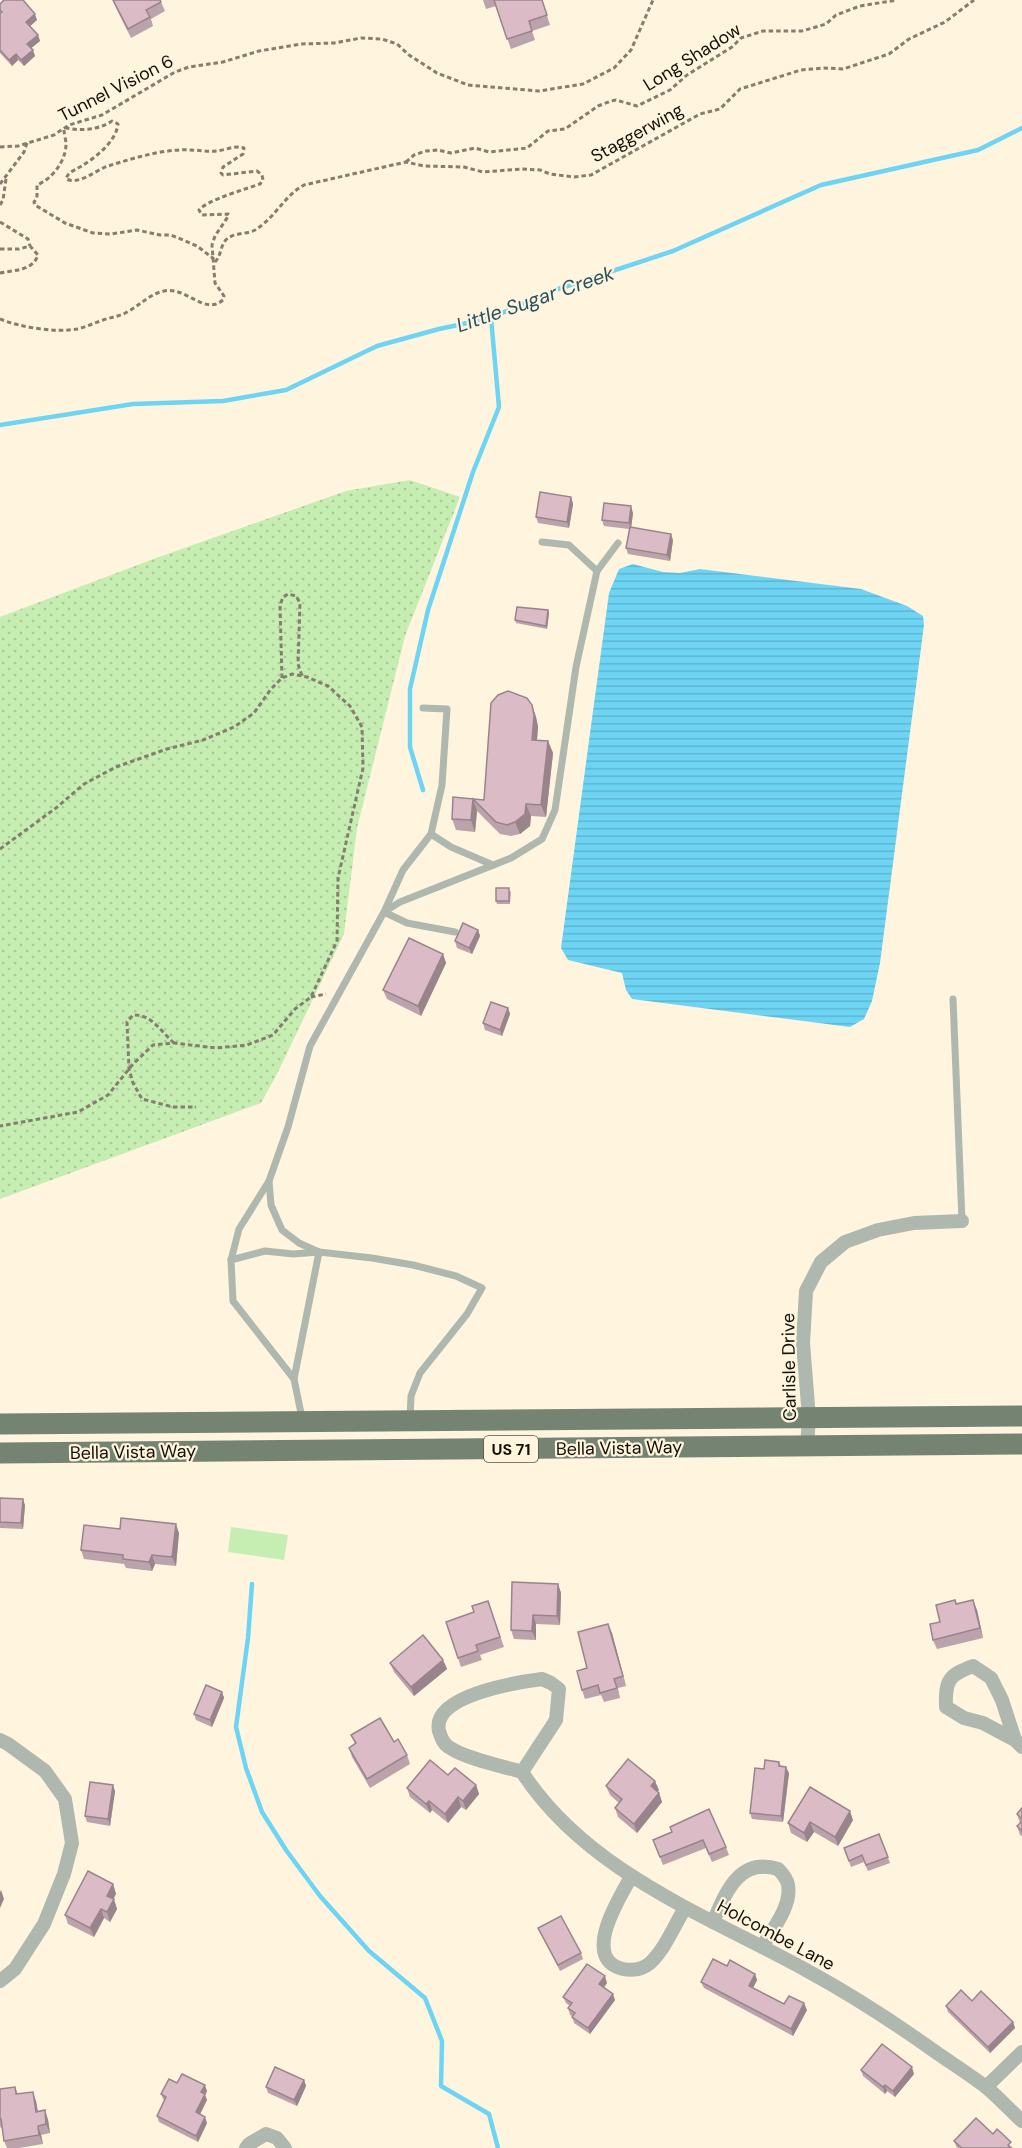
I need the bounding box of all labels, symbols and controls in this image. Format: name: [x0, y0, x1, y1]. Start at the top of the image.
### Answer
street label: Long Shadow: [639, 17, 746, 97]
street label: Tunnel Vision 6: [54, 49, 178, 127]
street label: Staggerwing: [586, 98, 688, 168]
water label: Little Sugar Creek: [453, 260, 618, 338]
street label: Carlisle Drive: [776, 1313, 802, 1421]
street label: Bella Vista Way: [556, 1435, 682, 1461]
road number: US 71: [484, 1436, 538, 1462]
street label: Bella Vista Way: [70, 1439, 196, 1465]
street label: Holcombe Lane: [713, 1894, 839, 1976]

